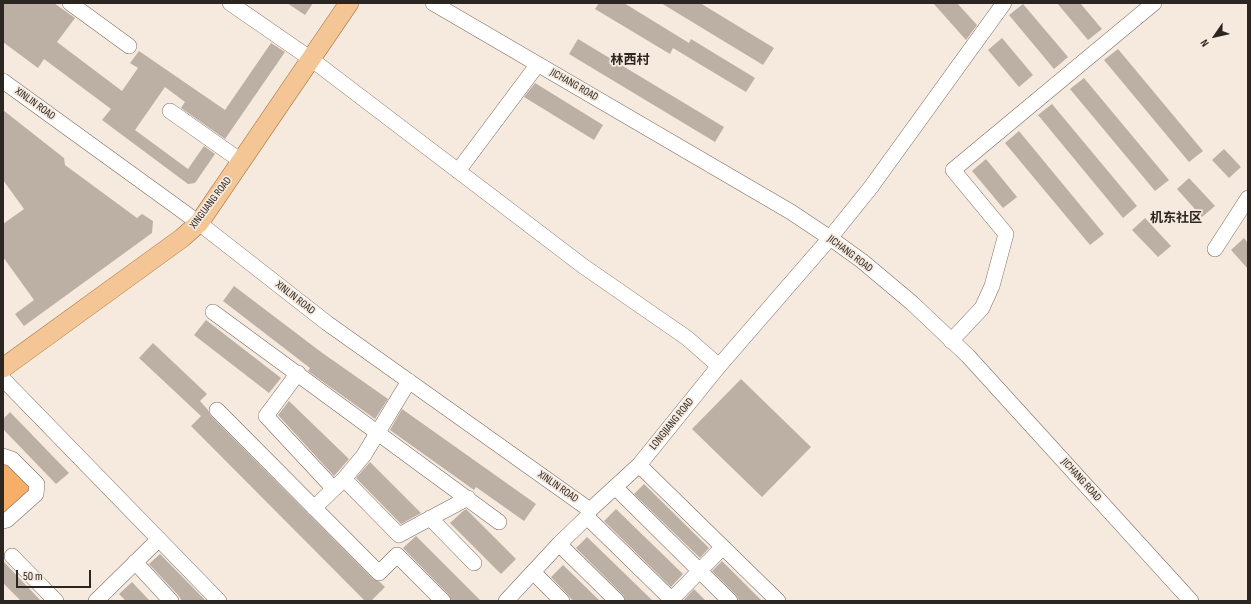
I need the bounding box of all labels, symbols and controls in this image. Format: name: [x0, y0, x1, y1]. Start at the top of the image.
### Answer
north arrow: [1195, 16, 1235, 56]
text: N: [1198, 37, 1212, 49]
district label: 林西村: [611, 53, 649, 69]
street label: JICHANG ROAD: [548, 66, 600, 104]
street label: XINLIN ROAD: [12, 85, 58, 123]
street label: XINGUANG ROAD: [187, 175, 235, 231]
district label: 机东社区: [1150, 211, 1202, 227]
street label: JICHANG ROAD: [825, 233, 875, 275]
street label: XINLIN ROAD: [273, 278, 317, 318]
street label: LONGJIANG ROAD: [647, 395, 697, 453]
street label: JICHANG ROAD: [1058, 456, 1104, 504]
street label: XINLIN ROAD: [535, 468, 581, 506]
scale bar: [18, 562, 93, 588]
text: 50 m: [23, 569, 43, 584]

